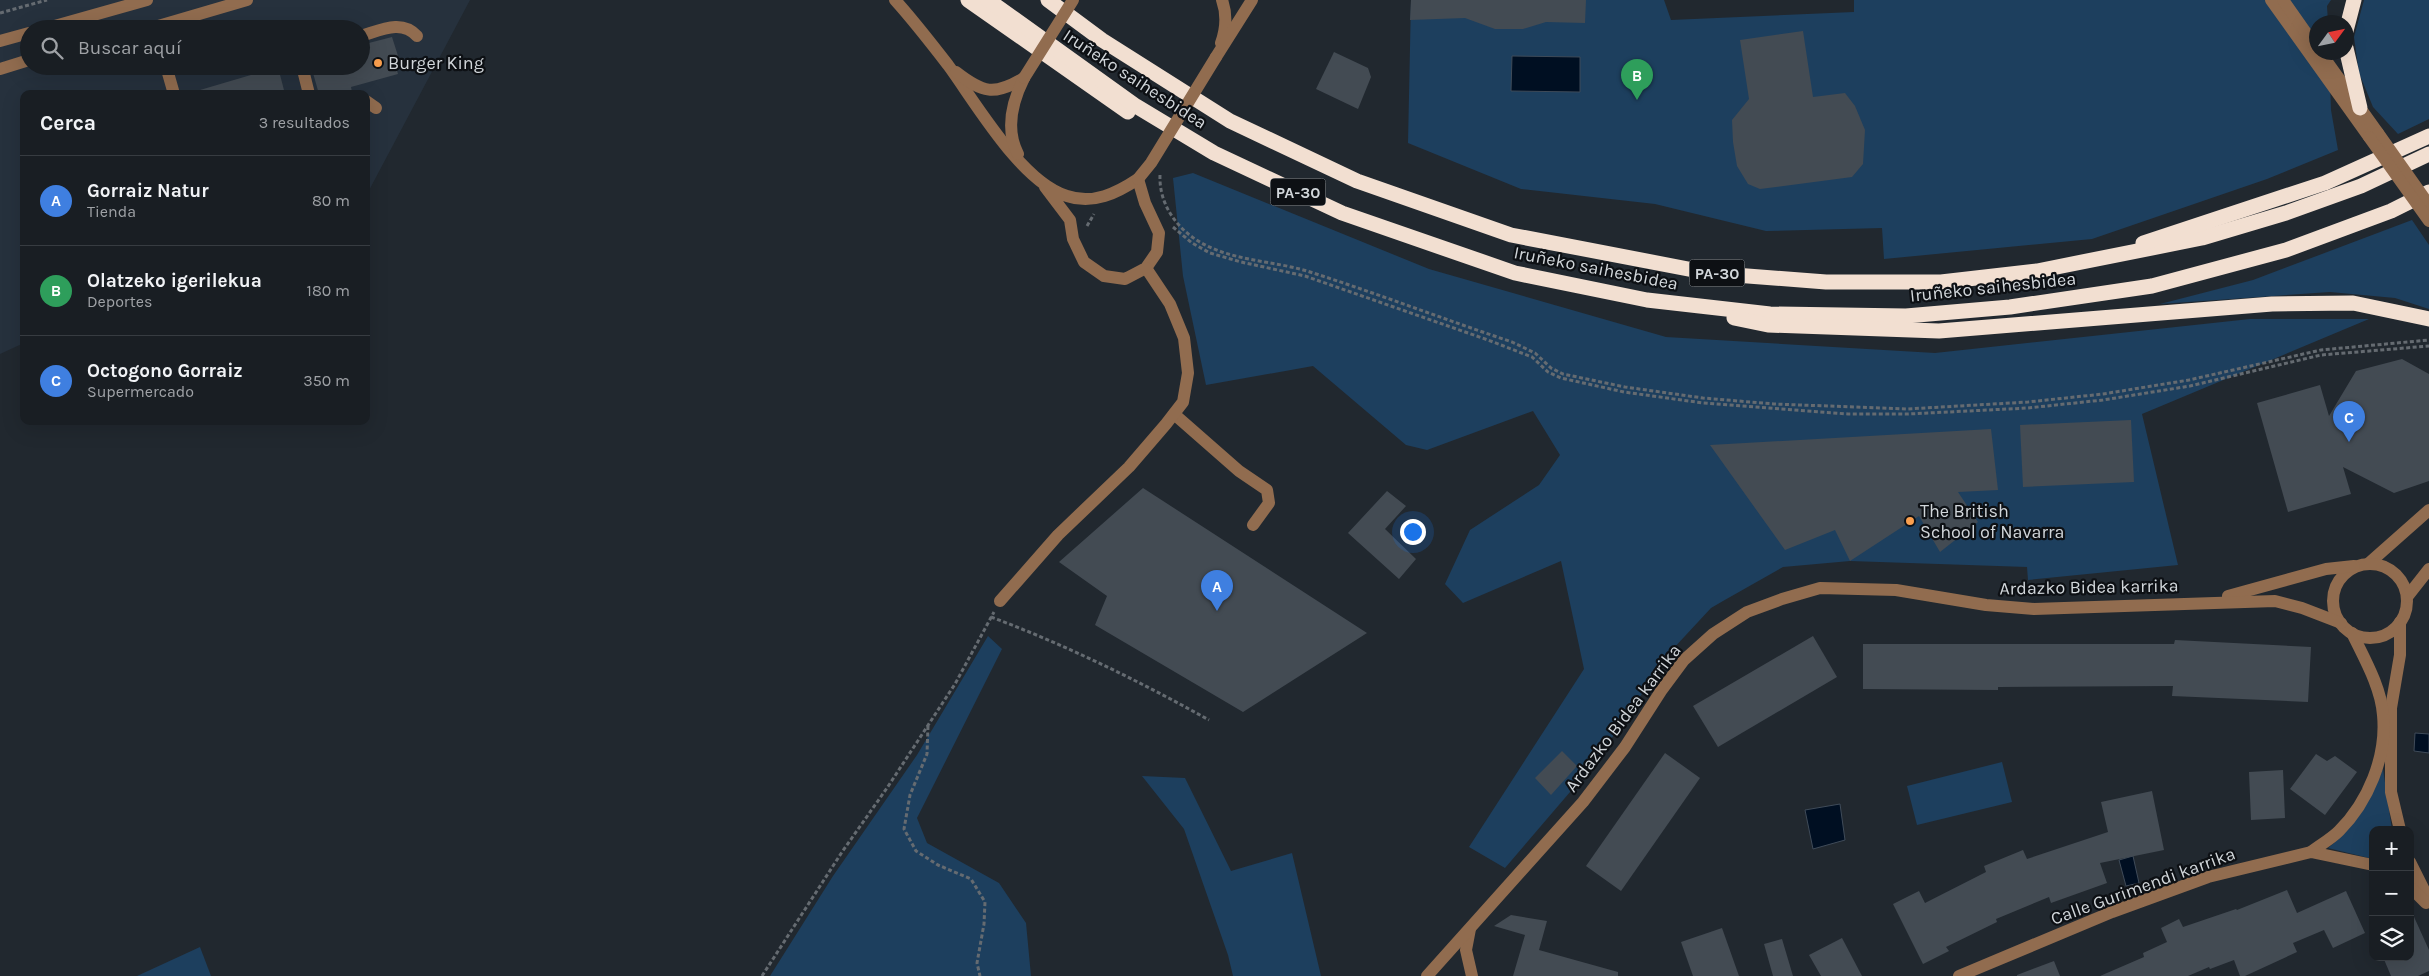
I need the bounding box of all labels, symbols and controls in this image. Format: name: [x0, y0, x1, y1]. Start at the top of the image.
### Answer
north arrow: [2309, 15, 2354, 60]
search box: [20, 20, 370, 75]
street label: Iruñeko saihesbidea: [1059, 24, 1211, 134]
icon: search: [38, 34, 66, 62]
text: Buscar aquí: [78, 37, 182, 59]
place label: Burger King: [388, 52, 484, 74]
marker: Burger King: [372, 57, 384, 69]
pin: B: [1621, 59, 1653, 100]
text: Cerca: [40, 111, 96, 135]
text: 3 resultados: [259, 113, 350, 132]
road number: PA-30: [1270, 178, 1326, 206]
text: Gorraiz Natur: [87, 180, 209, 202]
text: A: [51, 191, 61, 210]
text: 80 m: [312, 191, 350, 210]
text: Tienda: [87, 202, 136, 221]
street label: Iruñeko saihesbidea: [1512, 241, 1680, 295]
road number: PA-30: [1690, 260, 1744, 286]
street label: Iruñeko saihesbidea: [1909, 267, 2077, 307]
text: Olatzeko igerilekua: [87, 270, 262, 292]
text: B: [51, 281, 61, 300]
text: 180 m: [307, 281, 350, 300]
text: Deportes: [87, 292, 152, 311]
text: Octogono Gorraiz: [87, 360, 243, 382]
text: C: [51, 371, 61, 390]
text: 350 m: [303, 371, 350, 390]
text: Supermercado: [87, 382, 194, 401]
pin: C: [2333, 401, 2365, 442]
place label: The British School of Navarra: [1920, 500, 2064, 543]
marker: The British School of Navarra: [1904, 515, 1916, 527]
your location: [1400, 519, 1426, 545]
pin: A: [1201, 570, 1233, 611]
street label: Ardazko Bidea karrika: [1999, 574, 2179, 600]
street label: Ardazko Bidea karrika: [1560, 640, 1686, 796]
map controls: [2369, 826, 2414, 961]
button: +: [2369, 826, 2414, 871]
street label: Calle Gurimendi karrika: [2048, 842, 2238, 930]
button: −: [2369, 871, 2414, 916]
button: layers: [2369, 916, 2414, 961]

